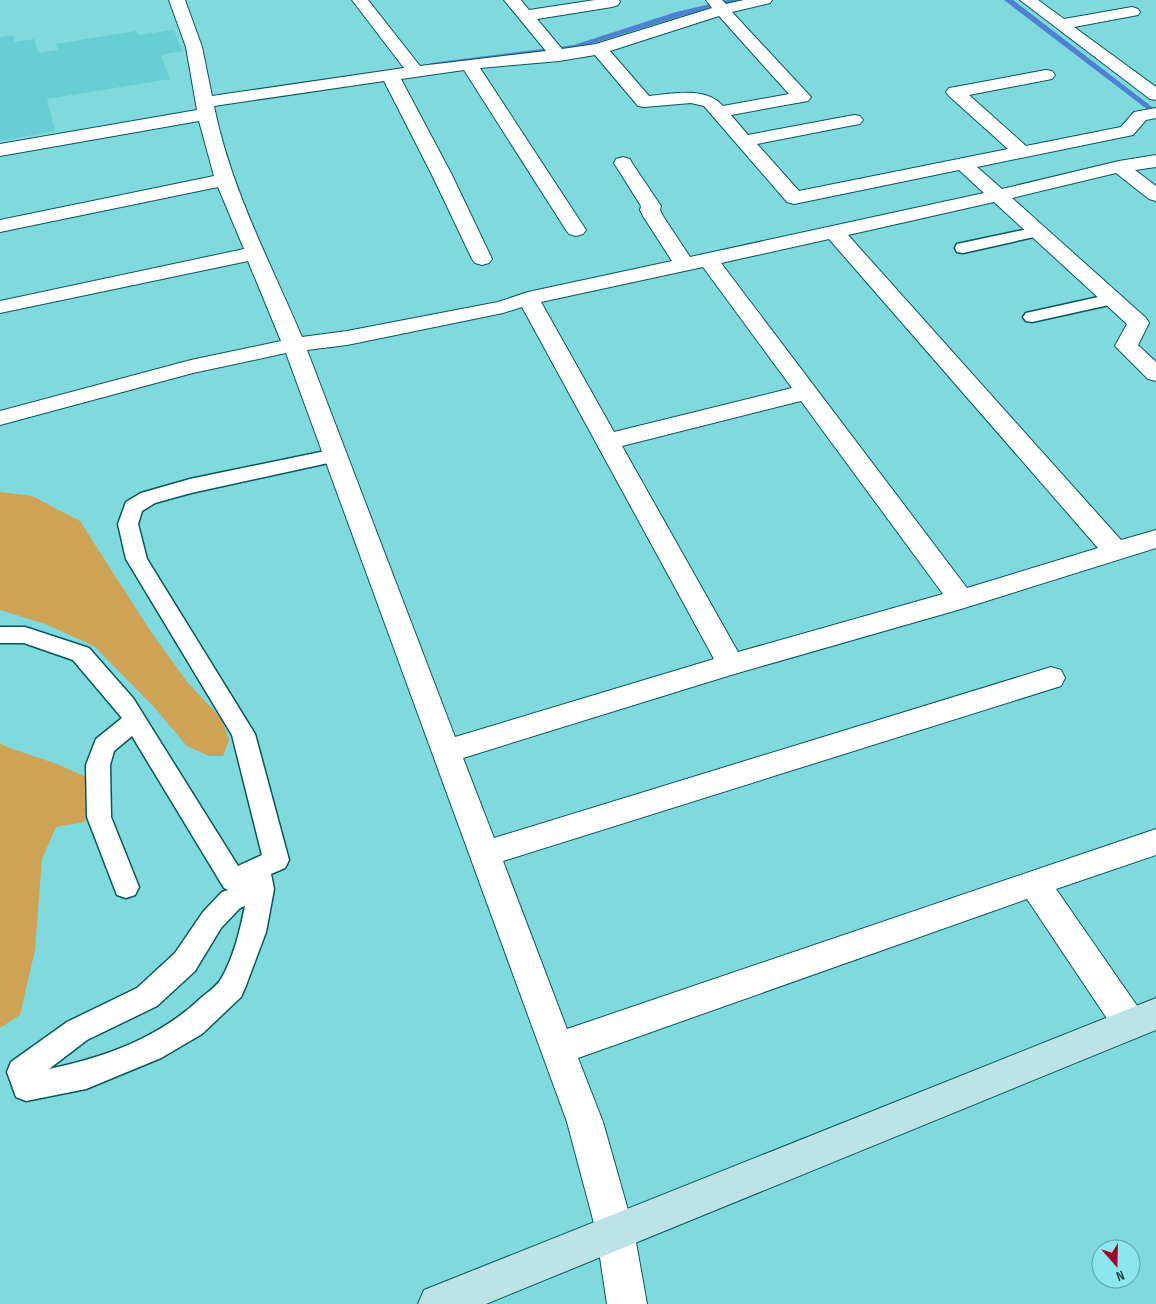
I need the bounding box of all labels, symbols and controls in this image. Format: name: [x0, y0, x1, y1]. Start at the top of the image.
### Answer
north arrow: [1091, 1239, 1141, 1289]
text: N: [1114, 1266, 1127, 1285]

